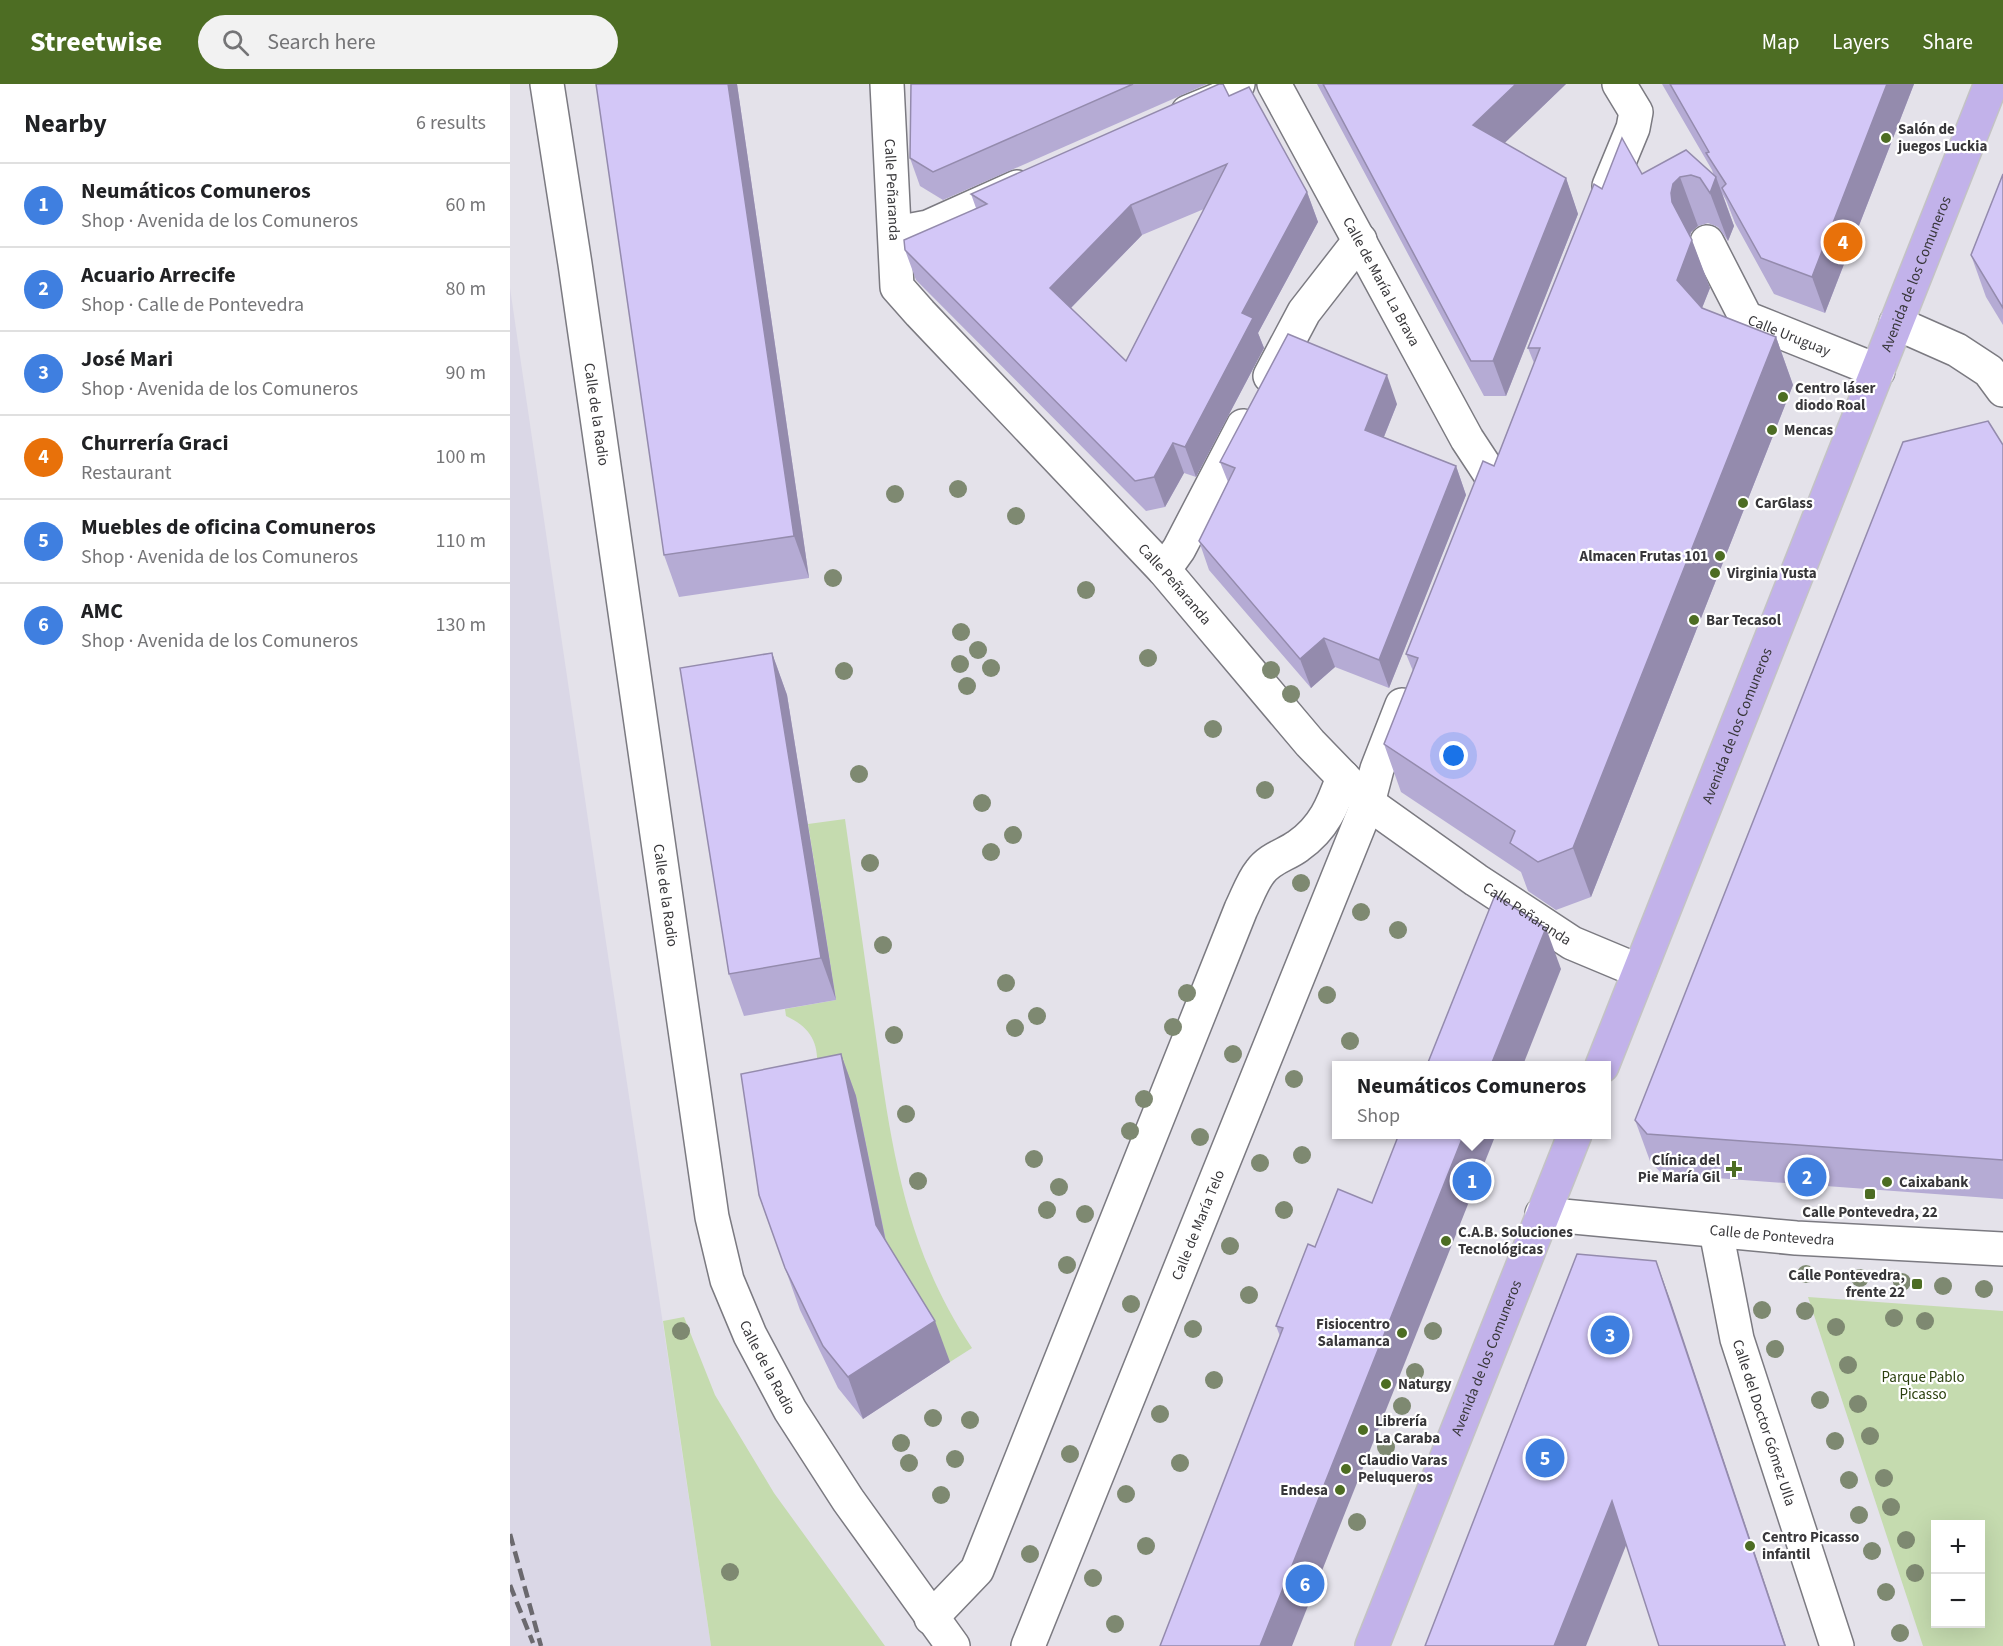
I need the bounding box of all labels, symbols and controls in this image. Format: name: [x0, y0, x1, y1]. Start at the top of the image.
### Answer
search box: [198, 15, 618, 69]
text: Streetwise: [30, 22, 162, 62]
icon: search: [219, 26, 252, 59]
text: Search here: [267, 26, 376, 58]
text: Map: [1762, 27, 1799, 57]
text: Layers: [1832, 27, 1889, 57]
text: Share: [1922, 27, 1973, 57]
text: Nearby: [24, 105, 107, 142]
text: 6 results: [416, 109, 486, 137]
place label: Salón de juegos Luckia: [1897, 119, 1987, 157]
marker: Salón de juegos Luckia: [1879, 131, 1893, 145]
street label: Calle Peñaranda: [879, 138, 905, 241]
text: Neumáticos Comuneros: [81, 175, 311, 207]
text: 1: [38, 191, 49, 219]
text: 60 m: [446, 191, 486, 219]
street label: Avenida de los Comuneros: [1875, 193, 1956, 355]
text: Shop · Avenida de los Comuneros: [81, 207, 358, 235]
street label: Calle de María La Brava: [1338, 213, 1425, 350]
pin: 4: [1824, 220, 1862, 264]
text: Acuario Arrecife: [81, 259, 236, 291]
text: 2: [38, 275, 49, 303]
text: 80 m: [446, 275, 486, 303]
text: Shop · Calle de Pontevedra: [81, 291, 304, 319]
street label: Calle Uruguay: [1745, 309, 1834, 361]
text: José Mari: [81, 343, 173, 375]
text: 3: [38, 359, 49, 387]
text: 90 m: [446, 359, 486, 387]
street label: Calle de la Radio: [579, 361, 614, 467]
text: Shop · Avenida de los Comuneros: [81, 375, 358, 403]
place label: Centro láser diodo Roal: [1795, 378, 1876, 416]
marker: Centro láser diodo Roal: [1776, 390, 1790, 404]
place label: Mencas: [1784, 420, 1834, 441]
marker: Mencas: [1765, 423, 1779, 437]
text: Churrería Graci: [81, 427, 229, 459]
text: 4: [38, 443, 49, 471]
text: 100 m: [436, 443, 486, 471]
text: Restaurant: [81, 459, 172, 487]
place label: CarGlass: [1755, 493, 1813, 514]
marker: CarGlass: [1736, 496, 1750, 510]
text: Muebles de oficina Comuneros: [81, 511, 376, 543]
text: 5: [38, 527, 49, 555]
text: 110 m: [436, 527, 486, 555]
street label: Calle Peñaranda: [1133, 539, 1216, 629]
text: Shop · Avenida de los Comuneros: [81, 543, 358, 571]
place label: Almacen Frutas 101: [1579, 546, 1708, 567]
marker: Almacen Frutas 101: [1713, 549, 1727, 563]
place label: Virginia Yusta: [1726, 563, 1817, 584]
marker: Virginia Yusta: [1708, 566, 1722, 580]
text: AMC: [81, 595, 123, 627]
place label: Bar Tecasol: [1706, 610, 1782, 631]
text: 6: [38, 611, 49, 639]
text: 130 m: [436, 611, 486, 639]
marker: Bar Tecasol: [1687, 613, 1701, 627]
text: Shop · Avenida de los Comuneros: [81, 627, 358, 655]
street label: Avenida de los Comuneros: [1697, 645, 1777, 807]
your location: [1439, 741, 1468, 770]
street label: Calle de la Radio: [648, 843, 684, 948]
street label: Calle Peñaranda: [1479, 877, 1576, 950]
popup: [1332, 1061, 1611, 1139]
text: Neumáticos Comuneros: [1357, 1070, 1586, 1102]
text: Shop: [1357, 1102, 1400, 1130]
place label: Clínica del Pie María Gil: [1638, 1150, 1721, 1188]
pin: 2: [1788, 1154, 1826, 1200]
pin: 1: [1452, 1158, 1492, 1204]
marker: Clínica del Pie María Gil: [1725, 1160, 1743, 1178]
street label: Calle de María Telo: [1166, 1167, 1230, 1283]
place label: Caixabank: [1899, 1172, 1969, 1193]
marker: Caixabank: [1880, 1175, 1894, 1189]
marker: Calle Pontevedra, 22: [1863, 1187, 1877, 1201]
place label: Calle Pontevedra, 22: [1802, 1202, 1938, 1223]
street label: Calle de Pontevedra: [1709, 1219, 1835, 1251]
place label: C.A.B. Soluciones Tecnológicas: [1458, 1222, 1573, 1260]
marker: C.A.B. Soluciones Tecnológicas: [1439, 1234, 1453, 1248]
place label: Calle Pontevedra, frente 22: [1788, 1265, 1905, 1303]
street label: Avenida de los Comuneros: [1446, 1277, 1527, 1439]
marker: Calle Pontevedra, frente 22: [1910, 1277, 1924, 1291]
pin: 3: [1590, 1312, 1630, 1358]
place label: Fisiocentro Salamanca: [1316, 1314, 1390, 1352]
street label: Calle de la Radio: [734, 1317, 801, 1418]
marker: Fisiocentro Salamanca: [1395, 1326, 1409, 1340]
street label: Calle del Doctor Gómez Ulla: [1727, 1337, 1801, 1509]
park label: Parque Pablo Picasso: [1881, 1367, 1965, 1405]
place label: Naturgy: [1398, 1374, 1452, 1395]
marker: Naturgy: [1379, 1377, 1393, 1391]
place label: Librería La Caraba: [1375, 1411, 1440, 1449]
marker: Librería La Caraba: [1356, 1423, 1370, 1437]
pin: 5: [1526, 1436, 1564, 1480]
place label: Claudio Varas Peluqueros: [1358, 1450, 1448, 1488]
marker: Claudio Varas Peluqueros: [1339, 1462, 1353, 1476]
place label: Endesa: [1280, 1480, 1328, 1501]
marker: Endesa: [1333, 1483, 1347, 1497]
map controls: [1931, 1520, 1985, 1628]
button: +: [1931, 1520, 1985, 1574]
place label: Centro Picasso infantil: [1762, 1527, 1859, 1565]
marker: Centro Picasso infantil: [1743, 1539, 1757, 1553]
pin: 6: [1286, 1562, 1324, 1606]
button: −: [1931, 1574, 1985, 1628]

